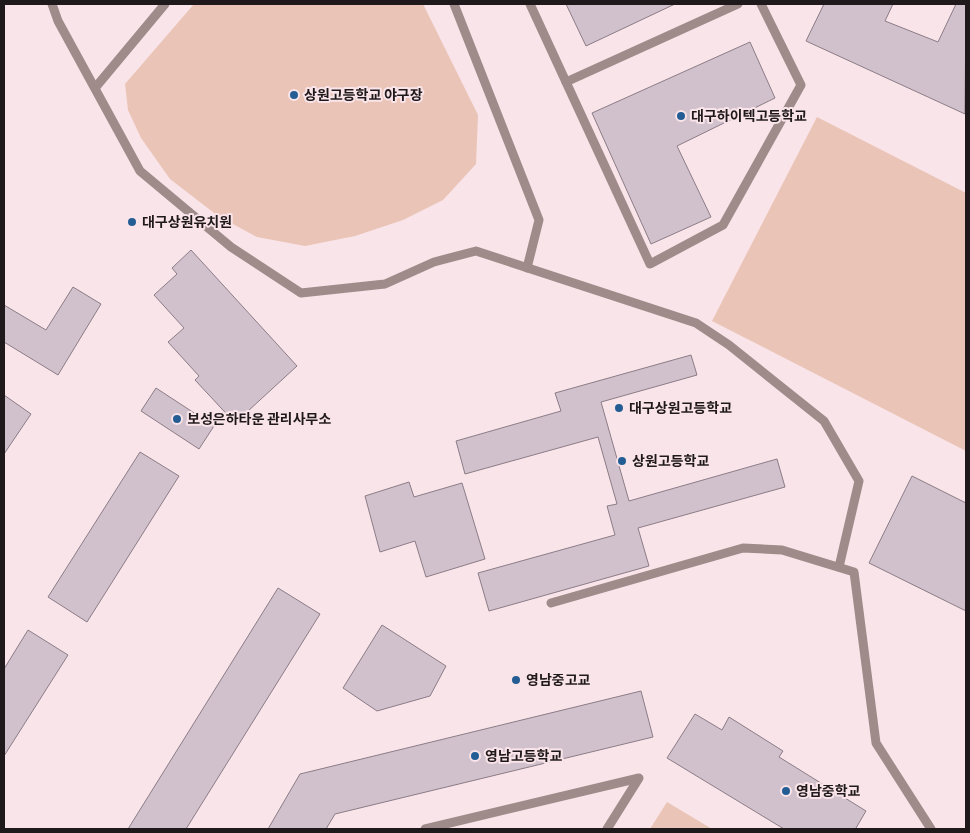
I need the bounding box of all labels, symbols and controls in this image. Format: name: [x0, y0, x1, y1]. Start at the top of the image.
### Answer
place label: 상원고등학교 야구장: [304, 87, 423, 103]
marker: 상원고등학교 야구장: [288, 89, 300, 101]
place label: 대구하이텍고등학교: [691, 108, 807, 124]
marker: 대구하이텍고등학교: [675, 110, 687, 122]
place label: 대구상원유치원: [142, 214, 232, 230]
marker: 대구상원유치원: [126, 216, 138, 228]
place label: 대구상원고등학교: [629, 400, 732, 416]
marker: 대구상원고등학교: [613, 402, 625, 414]
place label: 보성은하타운 관리사무소: [187, 411, 331, 427]
marker: 보성은하타운 관리사무소: [171, 413, 183, 425]
place label: 상원고등학교: [632, 453, 709, 469]
marker: 상원고등학교: [616, 455, 628, 467]
place label: 영남중고교: [526, 672, 591, 688]
marker: 영남중고교: [510, 674, 522, 686]
place label: 영남고등학교: [485, 748, 562, 764]
marker: 영남고등학교: [469, 750, 481, 762]
place label: 영남중학교: [796, 783, 861, 799]
marker: 영남중학교: [780, 785, 792, 797]

